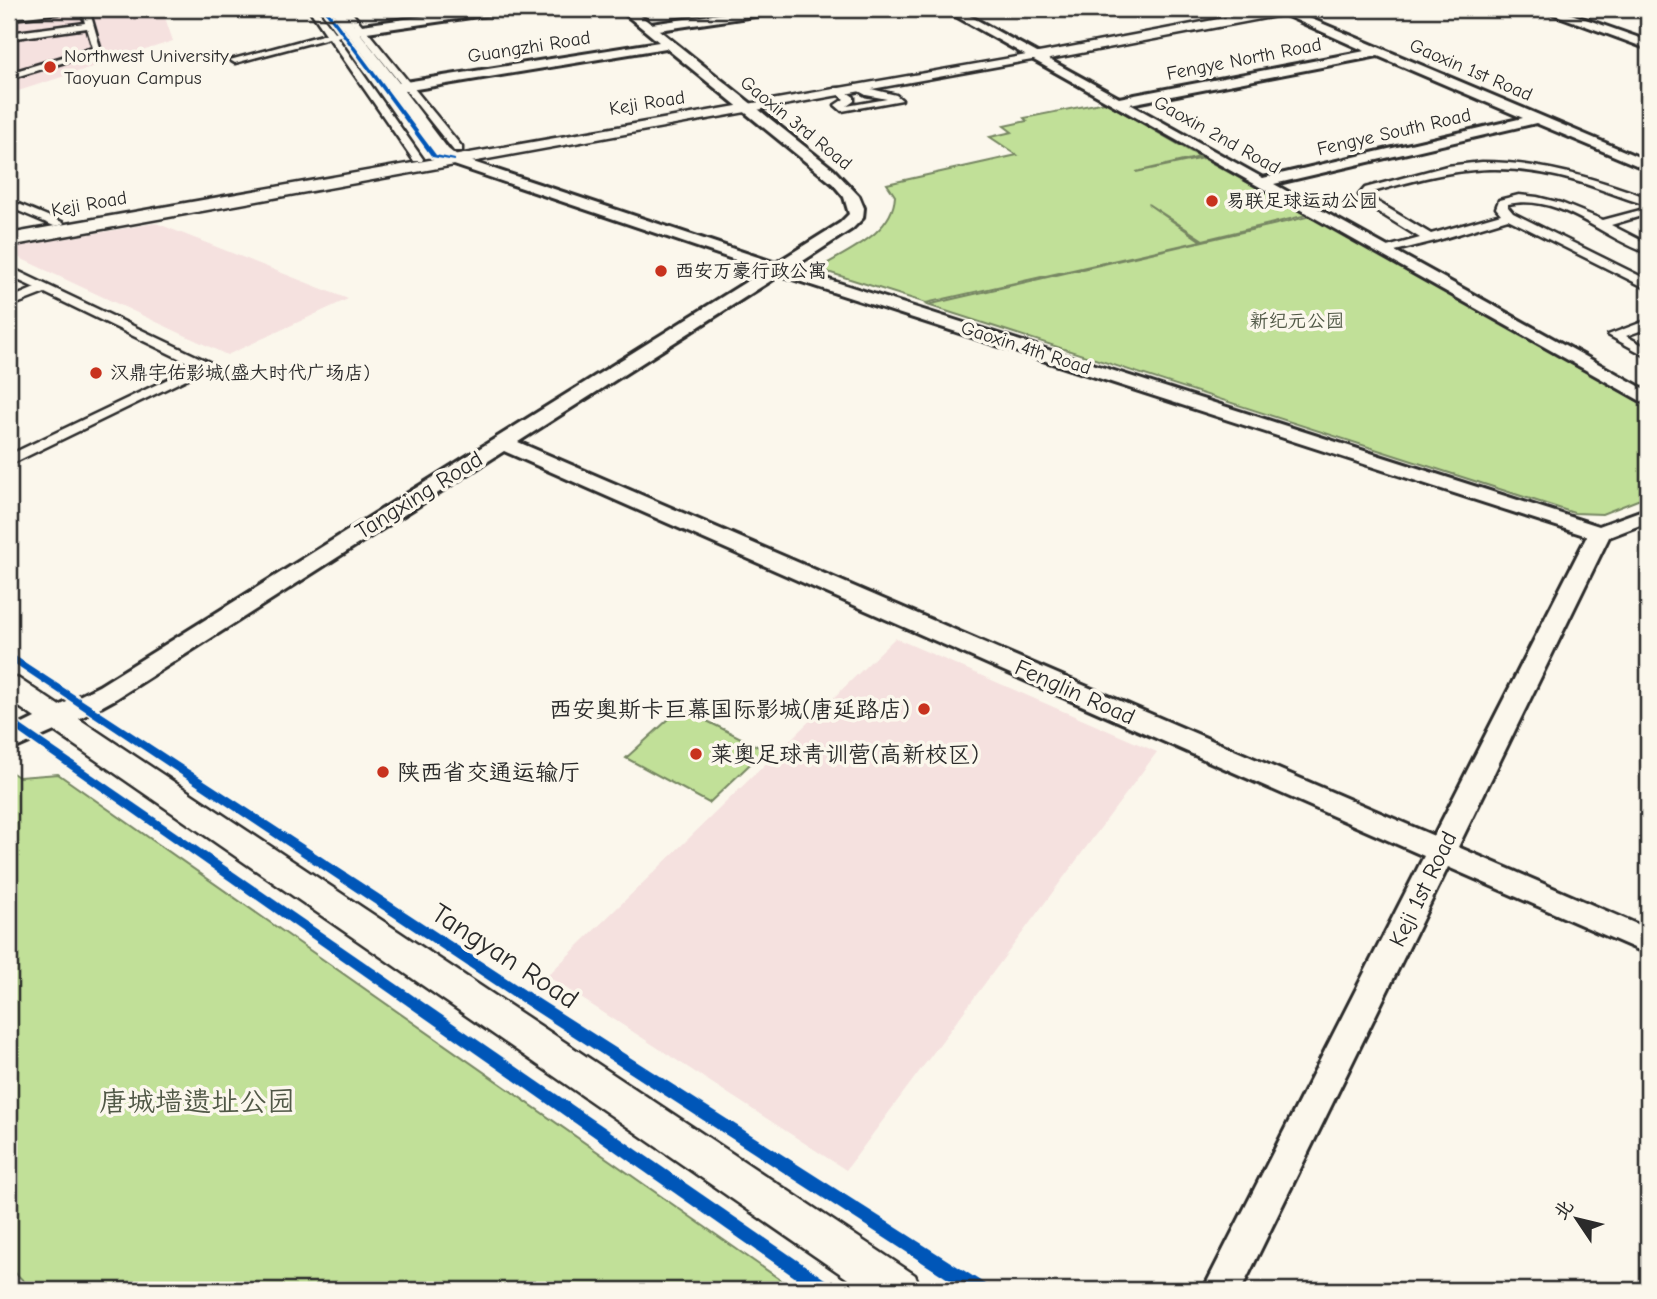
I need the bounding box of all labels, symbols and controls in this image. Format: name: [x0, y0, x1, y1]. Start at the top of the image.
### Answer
street label: Guangzhi Road: [466, 26, 592, 68]
street label: Fengye North Road: [1165, 33, 1323, 85]
street label: Gaoxin 1st Road: [1406, 34, 1536, 106]
place label: Northwest University Taoyuan Campus: [64, 45, 229, 89]
marker: Northwest University Taoyuan Campus: [42, 59, 58, 75]
street label: Gaoxin 3rd Road: [736, 71, 856, 175]
street label: Keji Road: [608, 86, 686, 120]
street label: Gaoxin 2nd Road: [1150, 91, 1284, 179]
street label: Fengye South Road: [1315, 104, 1473, 160]
street label: Keji Road: [50, 187, 128, 221]
place label: 易联足球运动公园: [1226, 190, 1378, 212]
marker: 易联足球运动公园: [1204, 193, 1220, 209]
place label: 西安万豪行政公寓: [675, 260, 827, 282]
marker: 西安万豪行政公寓: [653, 263, 669, 279]
park label: 新纪元公园: [1249, 310, 1345, 332]
street label: Gaoxin 4th Road: [958, 317, 1094, 379]
place label: 汉鼎宇佑影城(盛大时代广场店): [110, 362, 370, 384]
marker: 汉鼎宇佑影城(盛大时代广场店): [88, 365, 104, 381]
street label: Tangxing Road: [350, 445, 488, 545]
street label: Fenglin Road: [1011, 653, 1139, 731]
place label: 西安奥斯卡巨幕国际影城(唐延路店): [549, 696, 910, 723]
marker: 西安奥斯卡巨幕国际影城(唐延路店): [916, 701, 932, 717]
place label: 莱奥足球青训营(高新校区): [710, 741, 979, 768]
marker: 莱奥足球青训营(高新校区): [688, 746, 704, 762]
place label: 陕西省交通运输厅: [397, 759, 581, 786]
marker: 陕西省交通运输厅: [375, 764, 391, 780]
street label: Keji 1st Road: [1383, 827, 1463, 951]
street label: Tangyan Road: [426, 897, 584, 1015]
park label: 唐城墙遗址公园: [99, 1086, 295, 1118]
north arrow: [1542, 1184, 1612, 1254]
text: 北: [1549, 1196, 1578, 1224]

